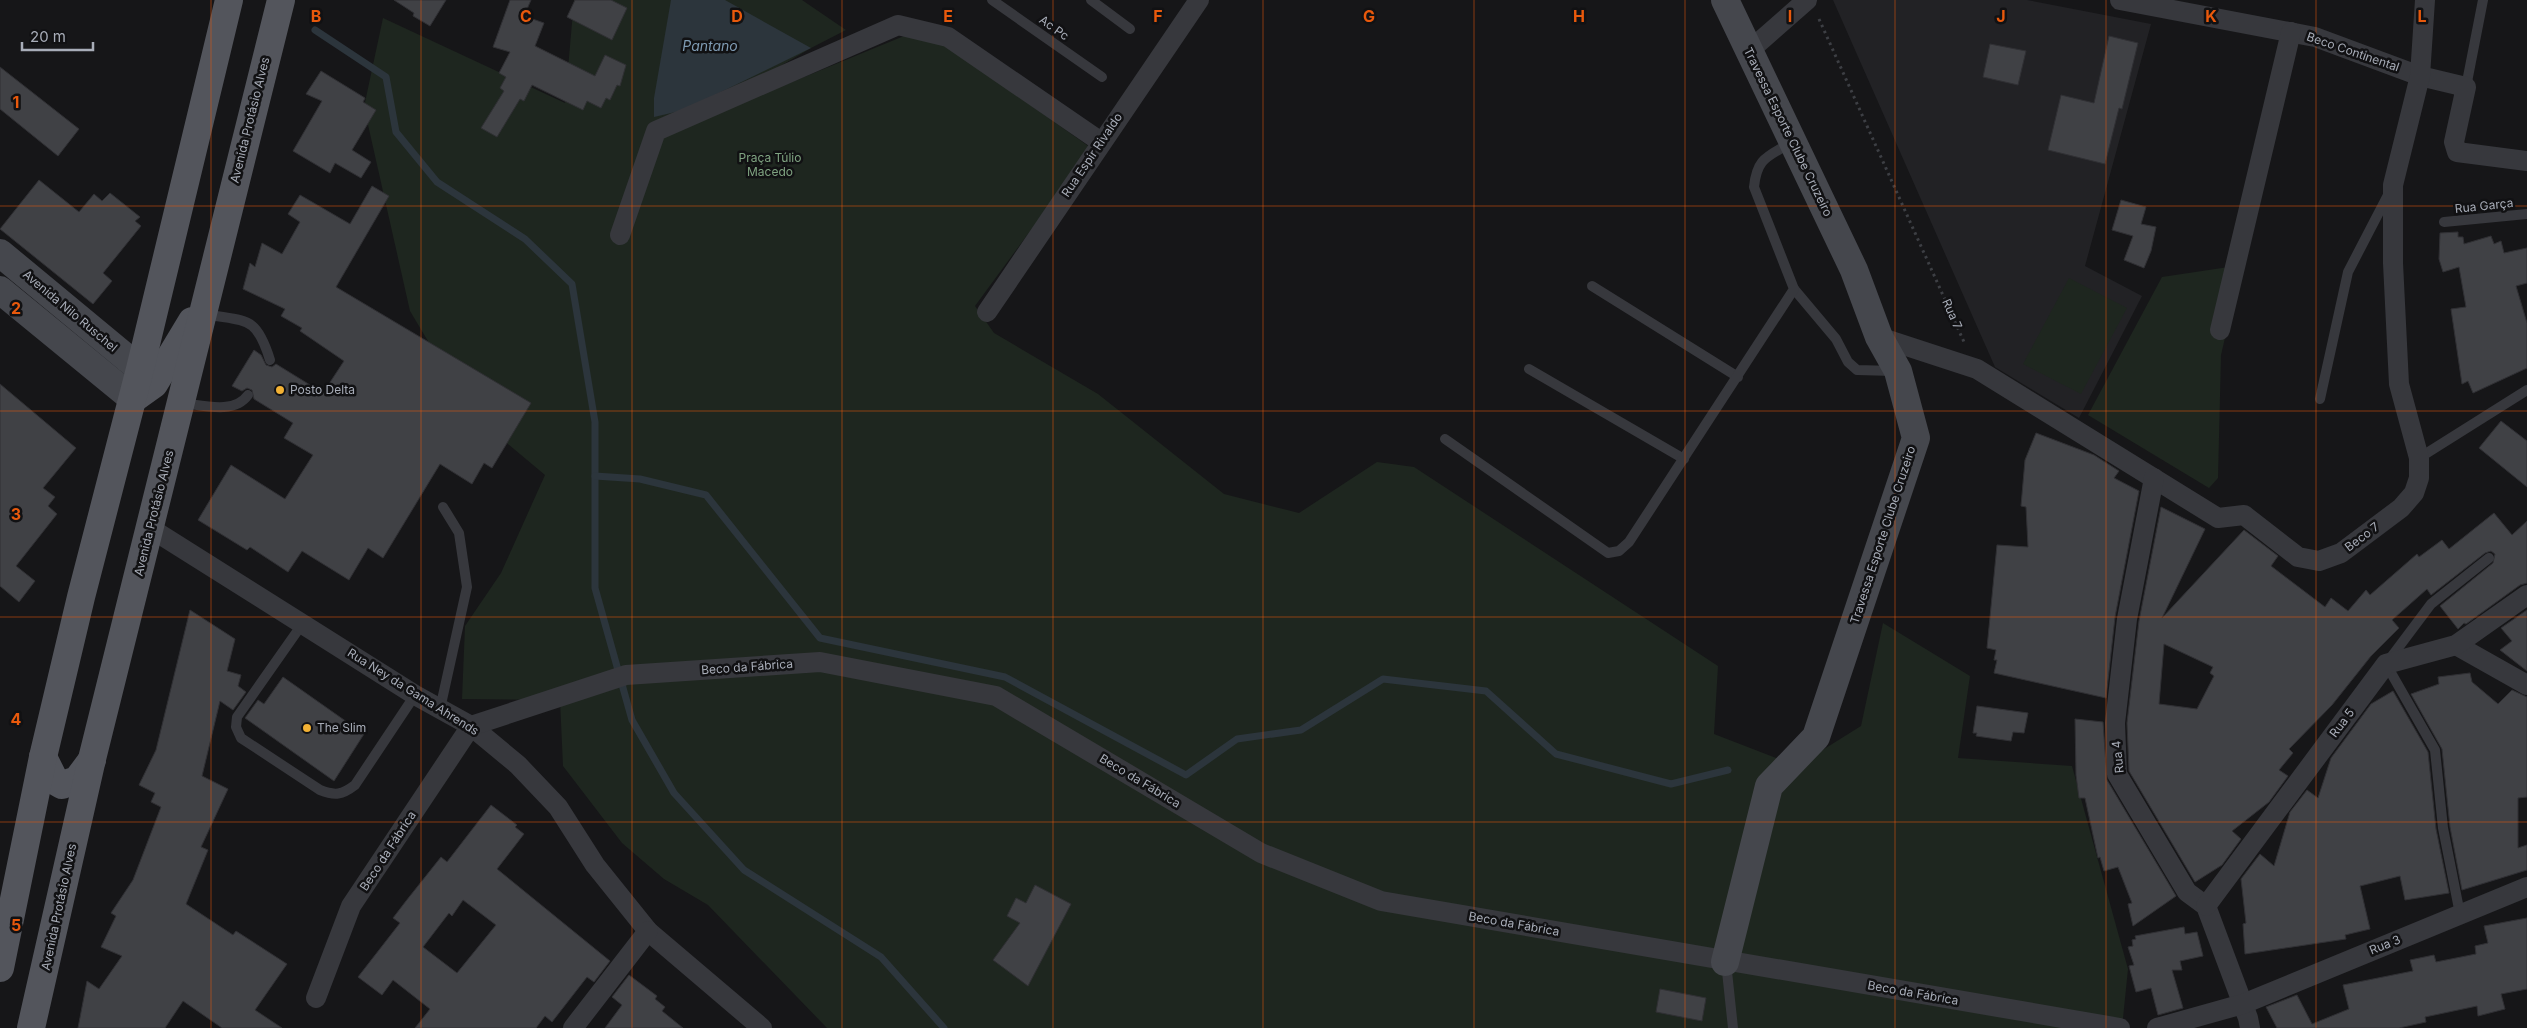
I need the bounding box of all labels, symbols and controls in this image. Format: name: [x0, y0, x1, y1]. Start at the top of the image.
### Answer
text: B: [311, 6, 321, 26]
text: C: [520, 6, 532, 26]
text: D: [731, 6, 743, 26]
text: E: [943, 6, 953, 26]
text: F: [1153, 6, 1163, 26]
text: G: [1363, 6, 1375, 26]
text: H: [1573, 6, 1585, 26]
text: I: [1788, 6, 1792, 26]
text: J: [1996, 6, 2006, 26]
text: K: [2205, 6, 2217, 26]
text: L: [2417, 6, 2427, 26]
street label: Ac Pc: [1036, 12, 1072, 43]
scale bar: [22, 20, 94, 52]
text: 20 m: [30, 27, 66, 46]
street label: Beco Continental: [2305, 29, 2401, 74]
water label: Pantano: [682, 37, 738, 54]
street label: Travessa Esporte Clube Cruzeiro: [1741, 45, 1836, 219]
street label: Avenida Protásio Alves: [227, 55, 272, 184]
text: 1: [13, 92, 19, 112]
street label: Rua Espir Rivaldo: [1058, 110, 1125, 200]
park label: Praça Túlio Macedo: [739, 150, 801, 179]
street label: Rua Garça: [2454, 195, 2514, 216]
street label: Avenida Nilo Ruschel: [20, 267, 121, 355]
street label: Rua 7: [1939, 296, 1966, 332]
text: 2: [11, 298, 21, 318]
place label: Posto Delta: [290, 382, 355, 397]
marker: Posto Delta: [274, 384, 286, 396]
street label: Travessa Esporte Clube Cruzeiro: [1847, 444, 1918, 626]
street label: Avenida Protásio Alves: [131, 448, 176, 577]
text: 3: [11, 504, 21, 524]
street label: Beco 7: [2342, 519, 2382, 554]
street label: Rua Ney da Gama Ahrends: [345, 645, 482, 738]
street label: Beco da Fábrica: [701, 656, 793, 677]
street label: Rua 5: [2326, 705, 2357, 740]
text: 4: [11, 709, 22, 729]
place label: The Slim: [317, 720, 366, 735]
marker: The Slim: [301, 722, 313, 734]
street label: Rua 4: [2108, 740, 2127, 774]
street label: Beco da Fábrica: [1097, 750, 1184, 811]
street label: Beco da Fábrica: [356, 808, 419, 893]
street label: Avenida Protásio Alves: [38, 842, 79, 972]
street label: Beco da Fábrica: [1468, 908, 1561, 939]
text: 5: [11, 915, 21, 935]
street label: Rua 3: [2367, 932, 2403, 958]
street label: Beco da Fábrica: [1867, 977, 1960, 1008]

